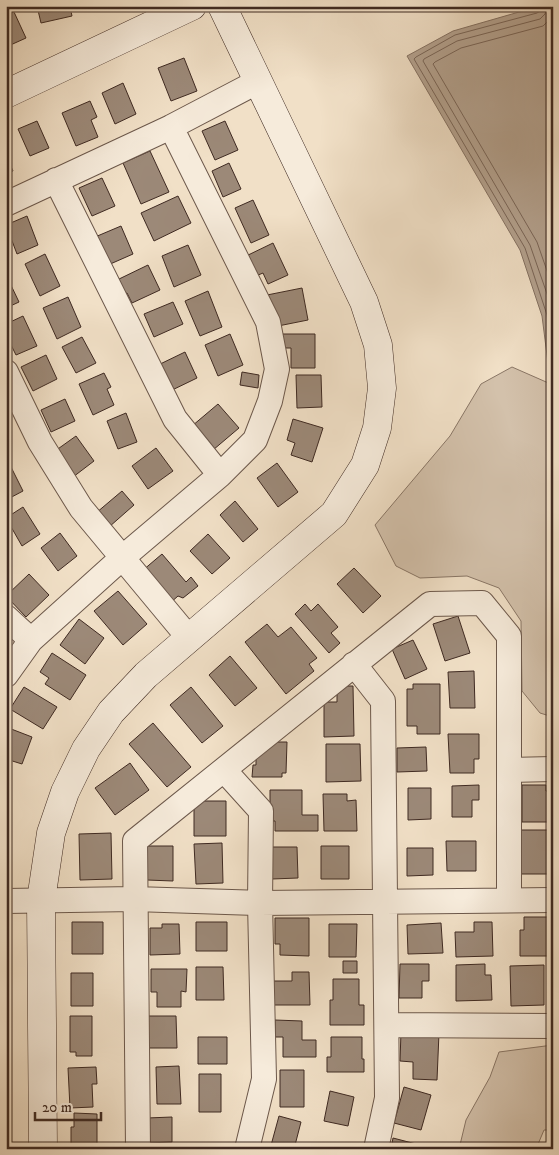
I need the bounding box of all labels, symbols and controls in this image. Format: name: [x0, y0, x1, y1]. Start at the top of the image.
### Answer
scale bar: [35, 1090, 101, 1122]
text: 20 m: [42, 1098, 72, 1117]

